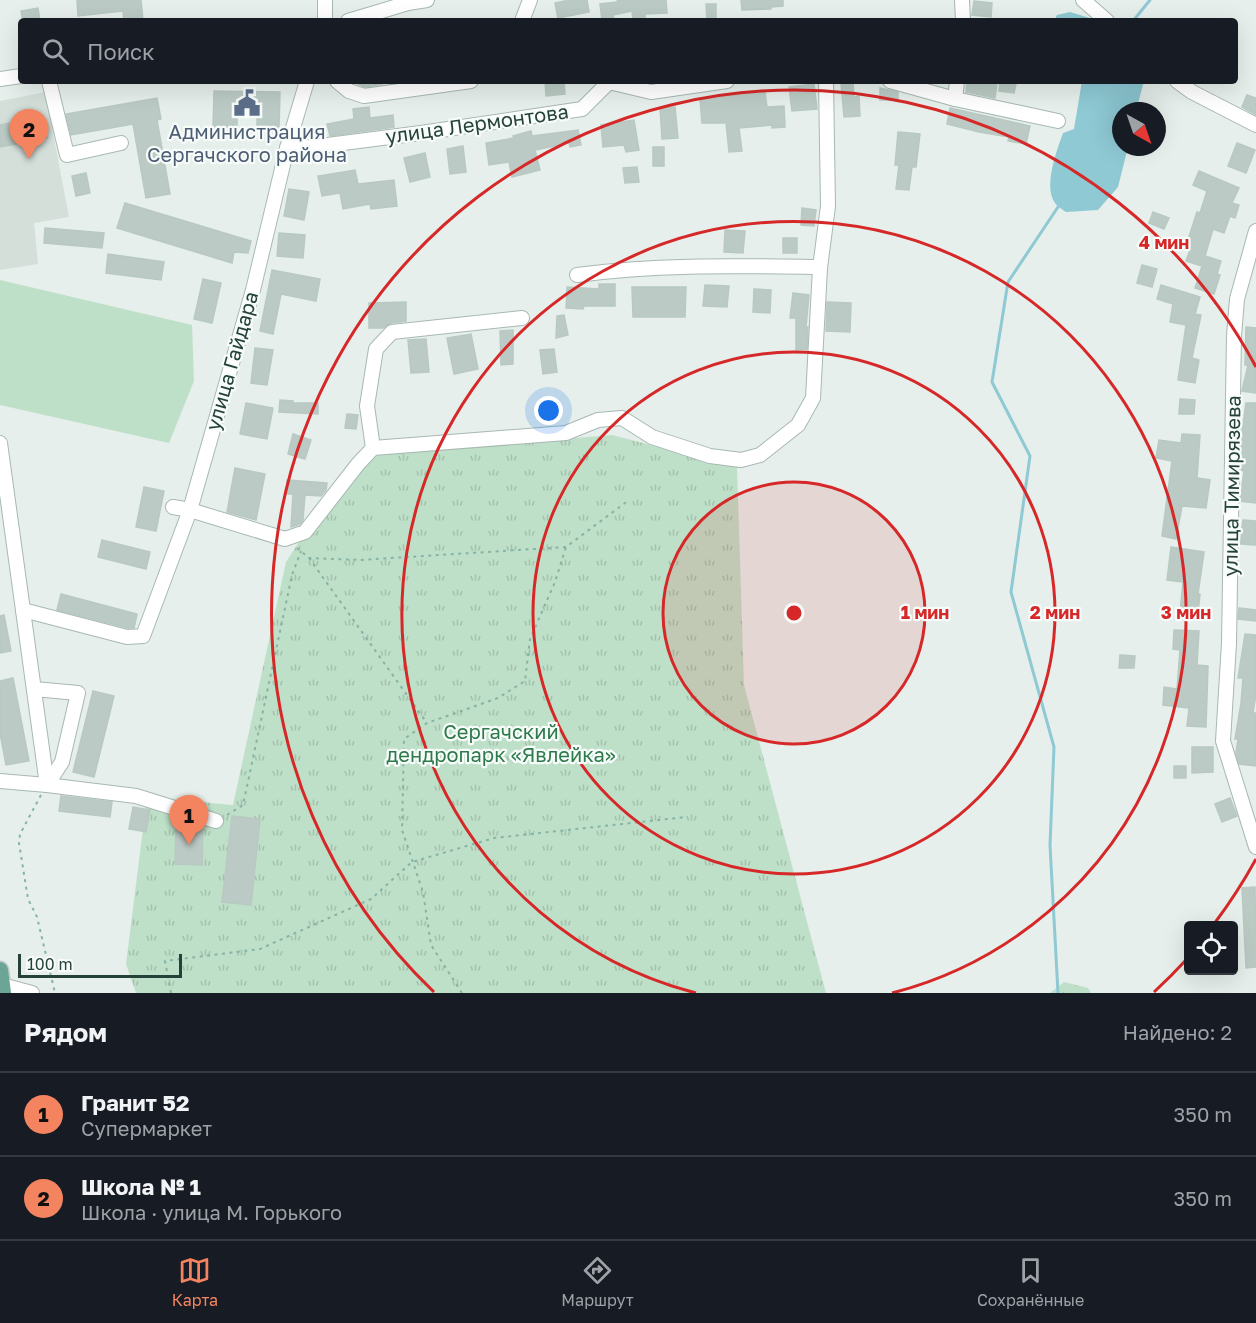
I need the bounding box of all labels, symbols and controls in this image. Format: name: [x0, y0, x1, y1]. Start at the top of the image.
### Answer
search box: [18, 18, 1238, 84]
icon: search: [39, 35, 72, 68]
text: Поиск: [87, 38, 155, 65]
public building icon: Администрация Сергачского района: [232, 88, 262, 118]
street label: улица Лермонтова: [384, 98, 570, 148]
north arrow: [1112, 102, 1166, 156]
pin: 2: [9, 110, 48, 159]
place label: Администрация Сергачского района: [147, 119, 347, 166]
text: 4 мин: [1139, 231, 1189, 253]
street label: улица Гайдара: [200, 288, 262, 433]
street label: улица Тимирязева: [1217, 395, 1245, 577]
your location: [534, 396, 563, 425]
text: 1 мин: [901, 601, 949, 623]
text: 2 мин: [1030, 601, 1080, 623]
text: 3 мин: [1161, 601, 1211, 623]
centre of rings: [784, 603, 804, 623]
park label: Сергачский дендропарк «Явлейка»: [386, 719, 616, 766]
pin: 1: [170, 796, 208, 845]
map controls: [1184, 921, 1238, 975]
button: locate: [1184, 921, 1238, 975]
scale bar: [18, 951, 182, 978]
text: 100 m: [27, 954, 73, 974]
text: Рядом: [24, 1017, 107, 1048]
text: Найдено: 2: [1123, 1020, 1232, 1044]
text: Гранит 52: [81, 1089, 189, 1116]
text: 1: [38, 1102, 49, 1126]
text: 350 m: [1174, 1102, 1232, 1126]
text: Супермаркет: [81, 1116, 212, 1140]
text: Школа № 1: [81, 1173, 201, 1200]
text: 2: [37, 1186, 50, 1210]
text: 350 m: [1174, 1186, 1232, 1210]
text: Школа · улица М. Горького: [81, 1200, 342, 1224]
tab: Карта: [172, 1254, 218, 1310]
tab: Маршрут: [561, 1254, 634, 1310]
tab: Сохранённые: [977, 1254, 1084, 1310]

